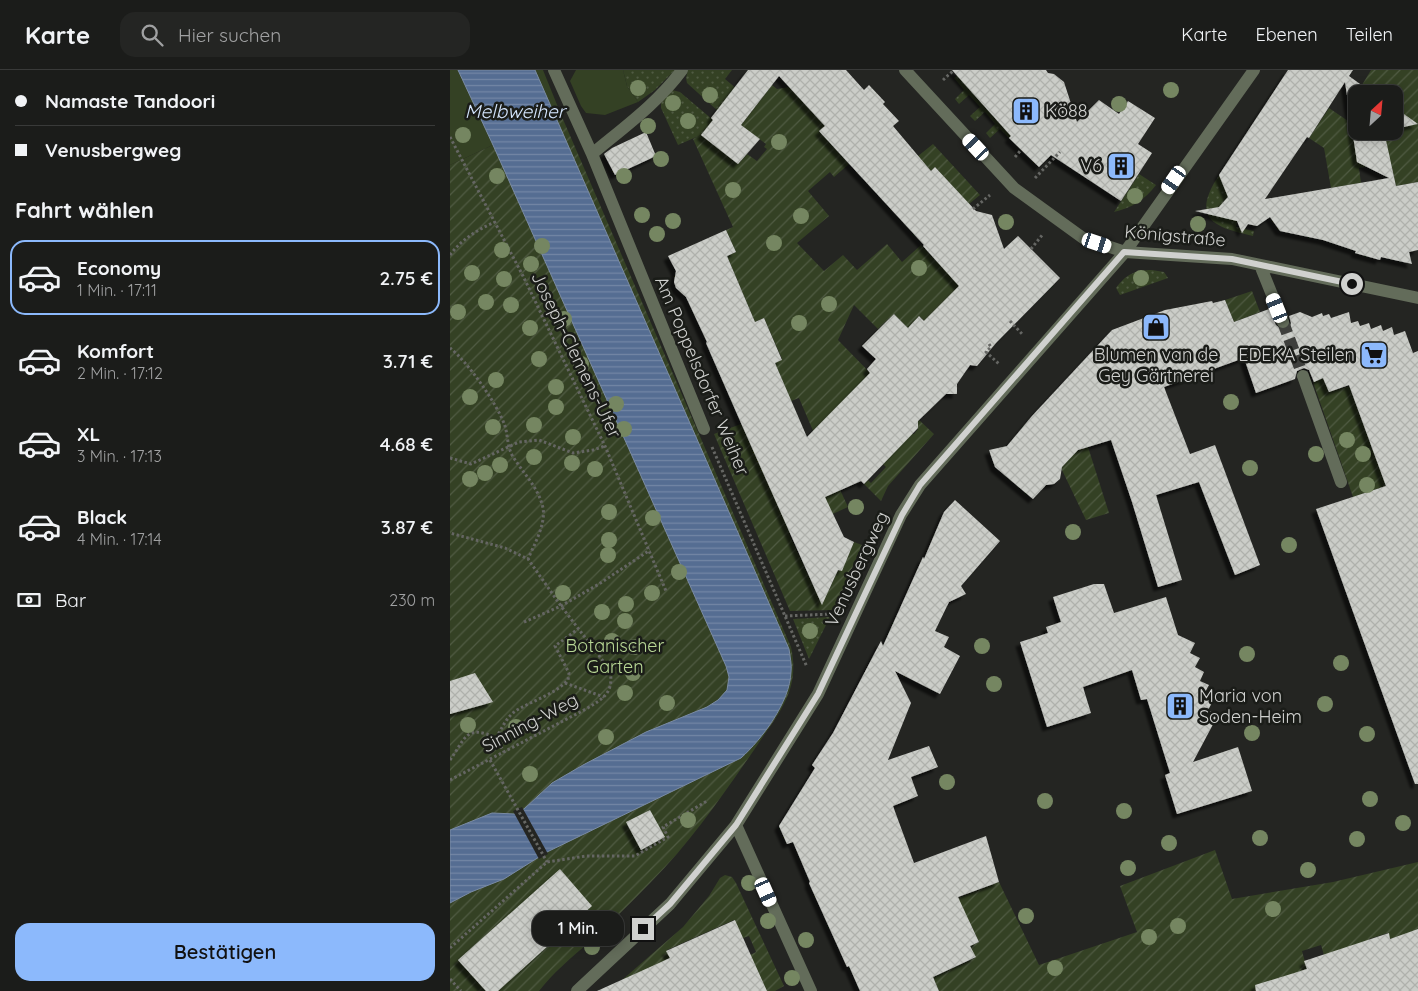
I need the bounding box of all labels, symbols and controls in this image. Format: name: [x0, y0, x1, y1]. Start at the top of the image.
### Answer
search box: [120, 12, 470, 57]
text: Karte: [25, 20, 90, 50]
icon: search: [138, 21, 166, 49]
text: Hier suchen: [178, 23, 281, 47]
text: Karte: [1181, 23, 1227, 46]
text: Ebenen: [1255, 23, 1318, 46]
text: Teilen: [1346, 23, 1393, 46]
north arrow: [1348, 85, 1402, 140]
map controls: [1348, 85, 1403, 140]
text: Namaste Tandoori: [45, 89, 215, 113]
building icon: Kö88: [1011, 96, 1041, 126]
water label: Melbweiher: [465, 99, 568, 123]
place label: Kö88: [1045, 99, 1087, 122]
car: [960, 131, 991, 163]
text: Venusbergweg: [45, 138, 181, 162]
building icon: V6: [1106, 151, 1136, 181]
place label: V6: [1080, 154, 1102, 177]
car: [1159, 163, 1188, 197]
text: Fahrt wählen: [15, 196, 154, 224]
street label: Königstraße: [1123, 220, 1227, 251]
car: [1080, 231, 1113, 255]
icon: car: [17, 255, 62, 300]
text: Economy: [77, 256, 161, 280]
text: 2.75 €: [380, 266, 433, 290]
street label: Joseph-Clemens-Ufer: [526, 268, 627, 442]
street label: Am Poppelsdorfer Weiher: [650, 273, 755, 479]
route start: [1341, 273, 1363, 295]
text: 1 Min. · 17:11: [77, 280, 157, 300]
car: [1264, 291, 1289, 325]
shop icon: Blumen van de Gey Gärtnerei: [1141, 312, 1171, 342]
icon: car: [17, 338, 62, 383]
text: Komfort: [77, 339, 154, 363]
supermarket icon: EDEKA Steilen: [1359, 340, 1389, 370]
place label: Blumen van de Gey Gärtnerei: [1094, 343, 1218, 387]
place label: EDEKA Steilen: [1238, 343, 1355, 366]
text: 3.71 €: [383, 349, 433, 373]
text: 2 Min. · 17:12: [77, 363, 163, 383]
icon: car: [17, 421, 62, 466]
text: XL: [77, 422, 100, 446]
text: 4.68 €: [380, 432, 433, 456]
text: 3 Min. · 17:13: [77, 446, 162, 466]
icon: car: [17, 504, 62, 549]
text: Black: [77, 505, 127, 529]
street label: Venusbergweg: [820, 507, 893, 630]
text: 3.87 €: [381, 515, 433, 539]
text: 4 Min. · 17:14: [77, 529, 162, 549]
icon: cash: [15, 586, 43, 614]
text: Bar: [55, 588, 86, 612]
text: 230 m: [389, 590, 435, 610]
park label: Botanischer Garten: [566, 634, 665, 678]
place label: Maria von Soden-Heim: [1199, 684, 1302, 728]
street label: Sinning-Weg: [478, 688, 582, 758]
building icon: Maria von Soden-Heim: [1165, 691, 1195, 721]
car: [753, 875, 778, 909]
callout: 1 Min.: [533, 912, 626, 946]
text: 1 Min.: [558, 918, 598, 938]
route end: [632, 918, 654, 940]
button: Bestätigen: [15, 923, 435, 981]

